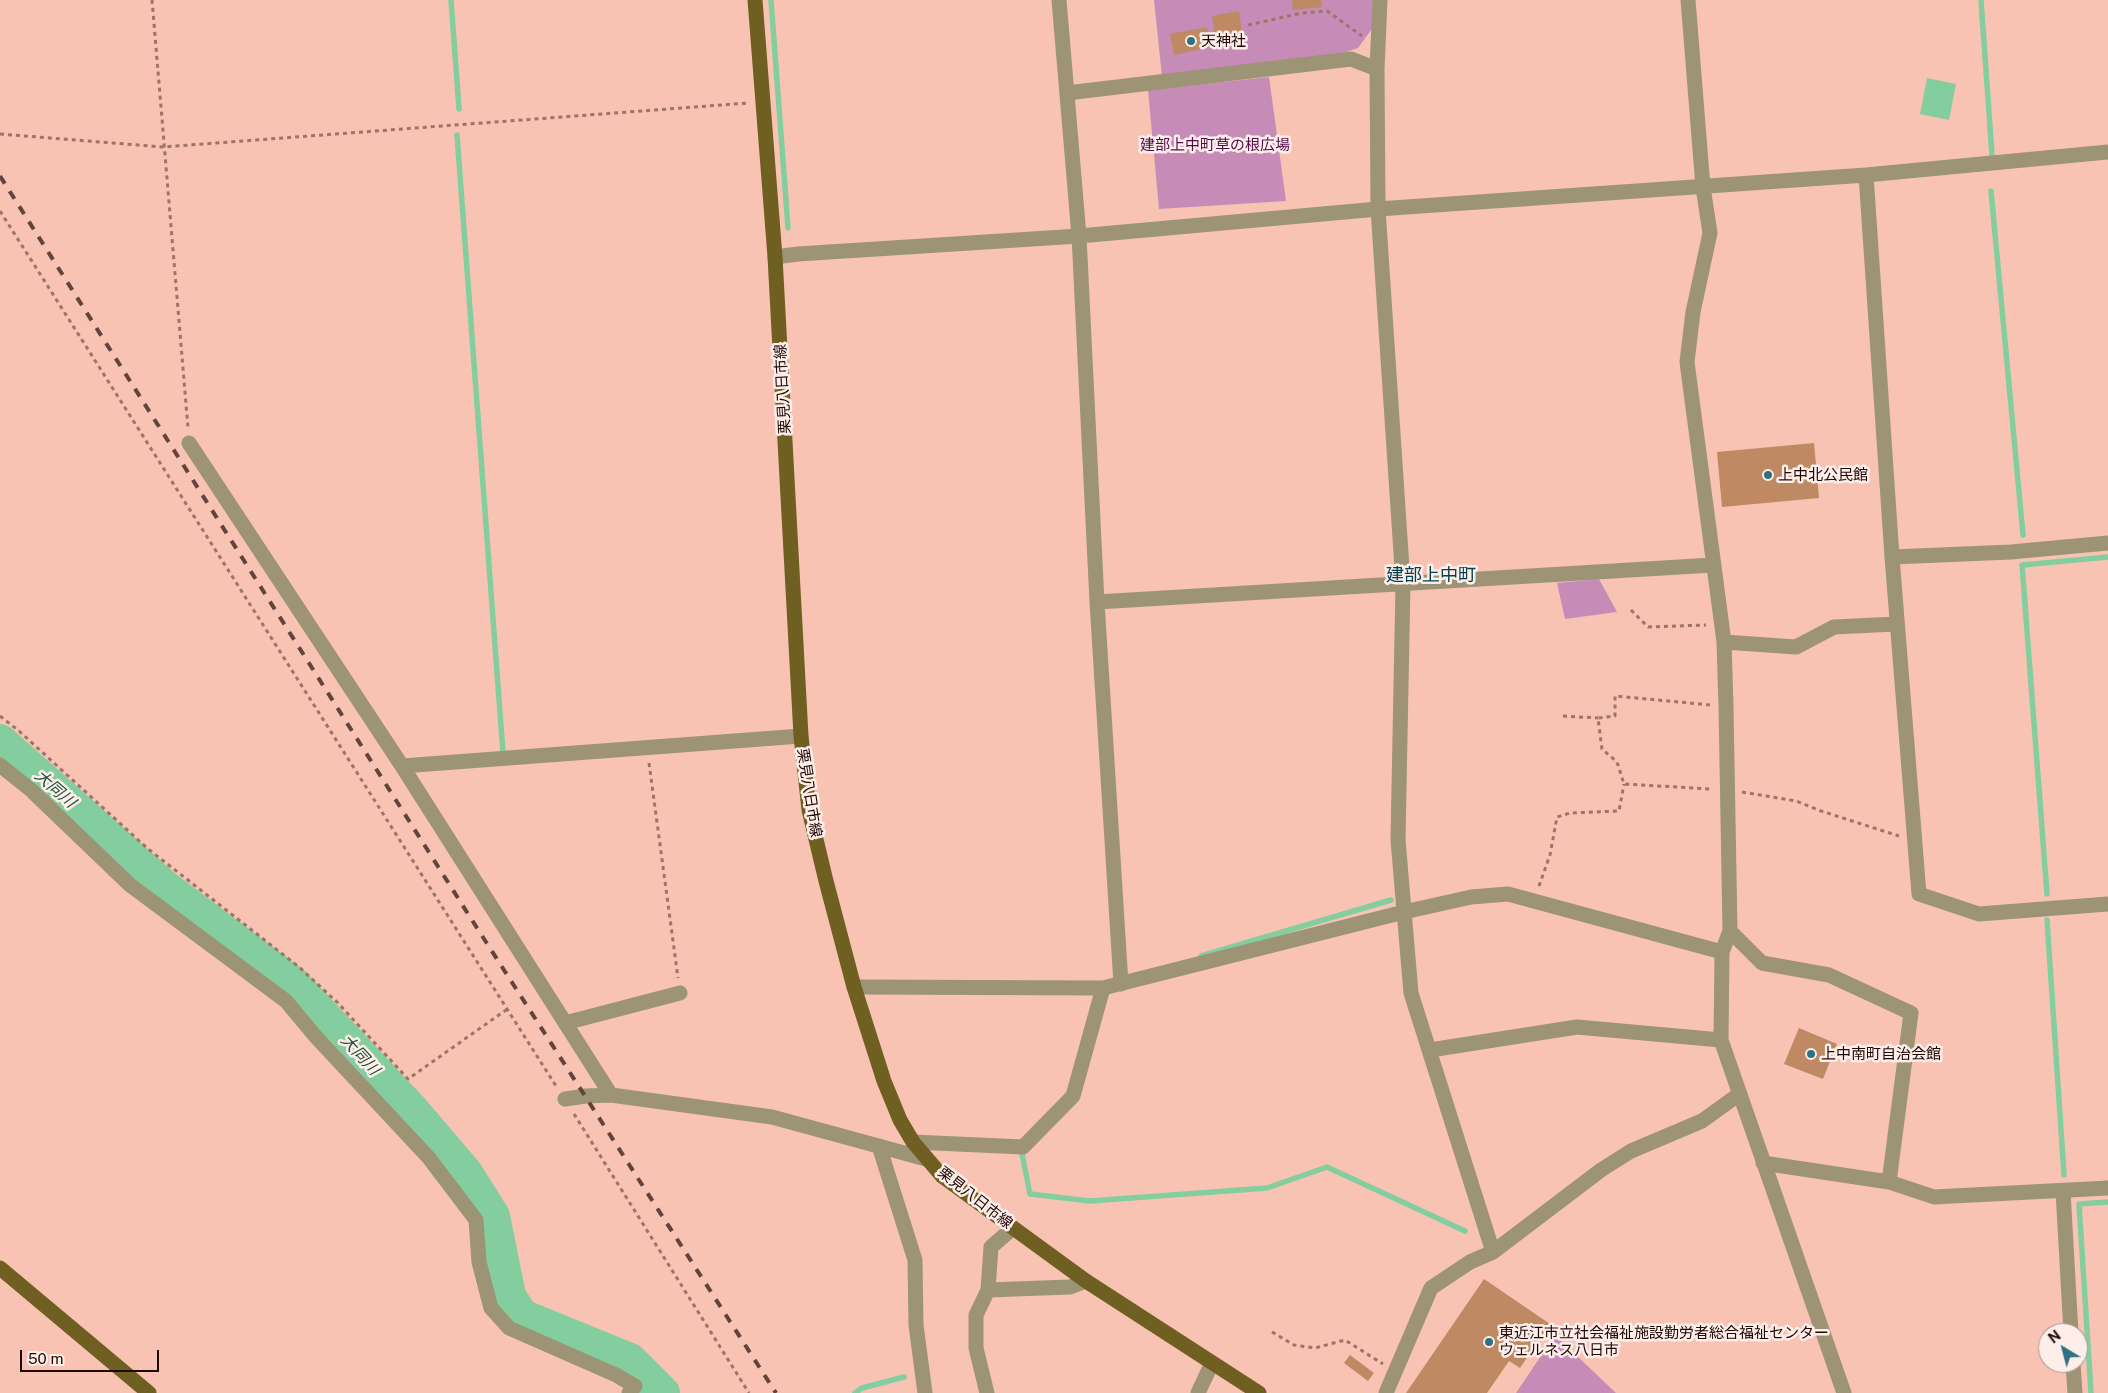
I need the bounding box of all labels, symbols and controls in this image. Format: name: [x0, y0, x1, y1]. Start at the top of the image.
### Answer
place label: 天神社: [1201, 32, 1246, 50]
marker: 天神社: [1185, 35, 1197, 47]
park label: 建部上中町草の根広場: [1140, 136, 1290, 154]
street label: 栗見八日市線: [772, 344, 794, 434]
place label: 上中北公民館: [1778, 466, 1868, 484]
marker: 上中北公民館: [1762, 469, 1774, 481]
district label: 建部上中町: [1386, 564, 1476, 586]
street label: 栗見八日市線: [793, 747, 825, 839]
water label: 大同川: [31, 766, 79, 812]
water label: 大同川: [337, 1031, 383, 1079]
place label: 上中南町自治会館: [1821, 1045, 1941, 1063]
marker: 上中南町自治会館: [1805, 1048, 1817, 1060]
street label: 栗見八日市線: [934, 1163, 1016, 1233]
north arrow: [2038, 1323, 2088, 1373]
place label: 東近江市立社会福祉施設勤労者総合福祉センター ウェルネス八日市: [1499, 1324, 1829, 1359]
text: N: [2045, 1327, 2064, 1347]
marker: 東近江市立社会福祉施設勤労者総合福祉センター ウェルネス八日市: [1483, 1336, 1495, 1348]
scale bar: [22, 1340, 161, 1372]
text: 50 m: [28, 1350, 63, 1367]

